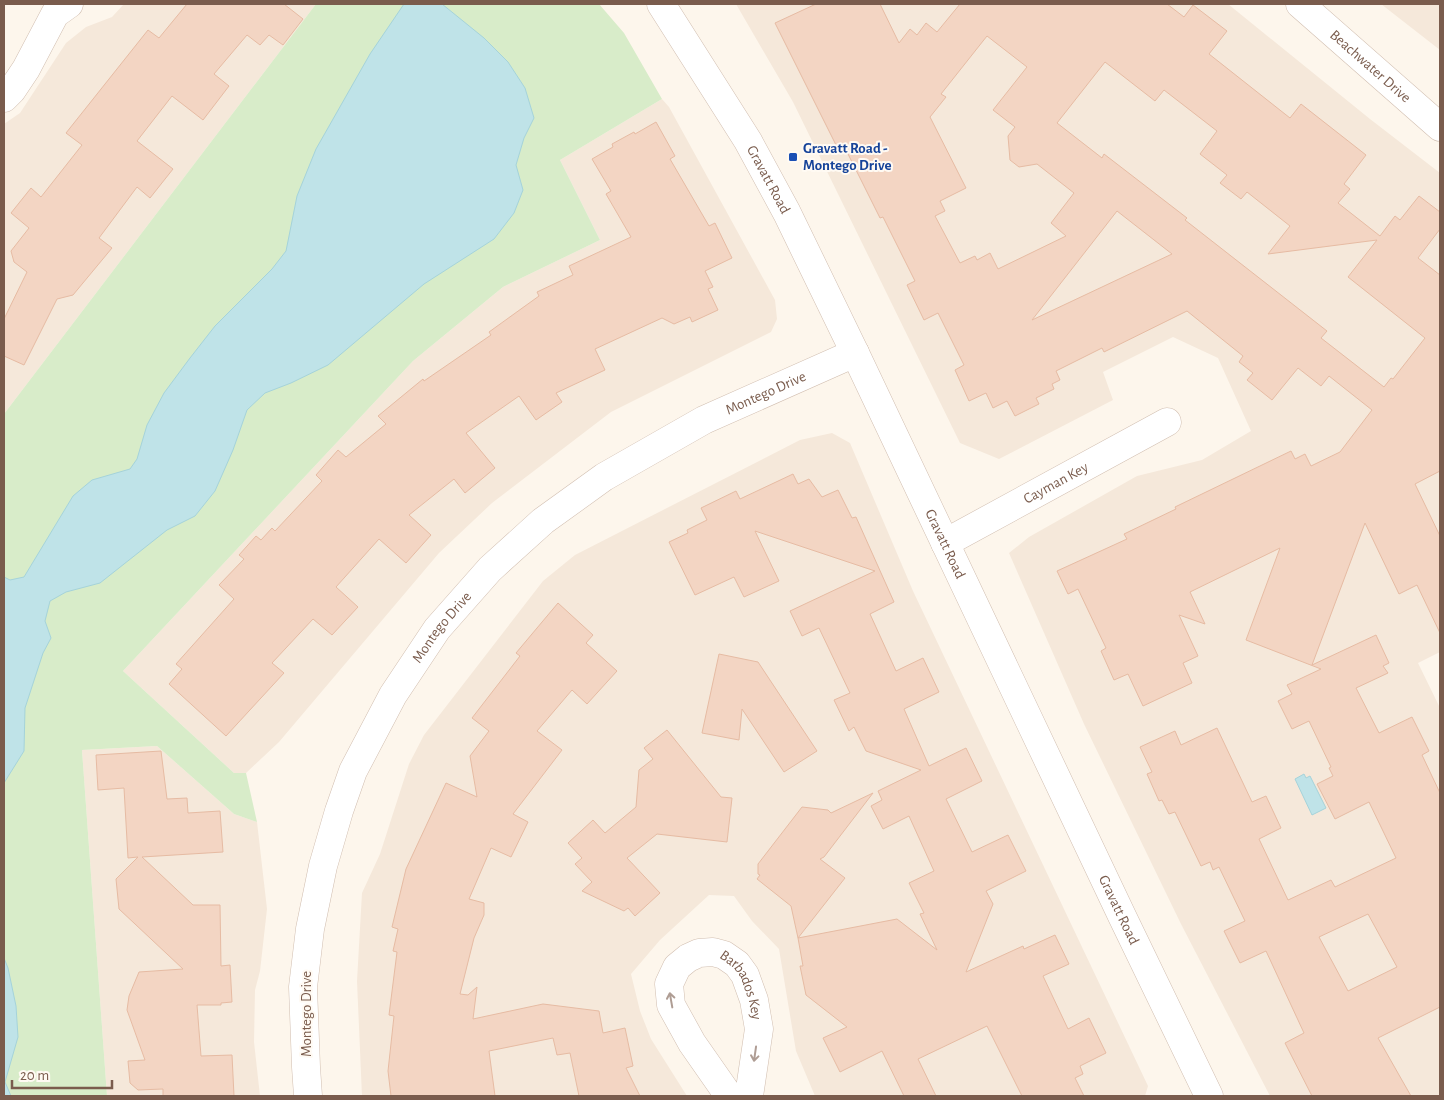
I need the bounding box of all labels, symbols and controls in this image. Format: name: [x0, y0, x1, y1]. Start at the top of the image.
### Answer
street label: Beachwater Drive: [1327, 27, 1414, 106]
place label: Gravatt Road - Montego Drive: [803, 141, 891, 173]
street label: Gravatt Road: [744, 143, 793, 216]
marker: Gravatt Road - Montego Drive: [787, 151, 799, 163]
street label: Montego Drive: [723, 369, 808, 417]
street label: Cayman Key: [1021, 459, 1091, 507]
street label: Gravatt Road: [922, 507, 968, 581]
street label: Montego Drive: [410, 589, 474, 666]
street label: Gravatt Road: [1096, 873, 1142, 947]
street label: Barbados Key: [717, 948, 764, 1021]
street label: Montego Drive: [299, 971, 314, 1057]
one-way arrow: [666, 992, 676, 1008]
one-way arrow: [750, 1046, 760, 1062]
scale bar: [12, 1058, 112, 1090]
text: 20 m: [20, 1068, 49, 1083]

